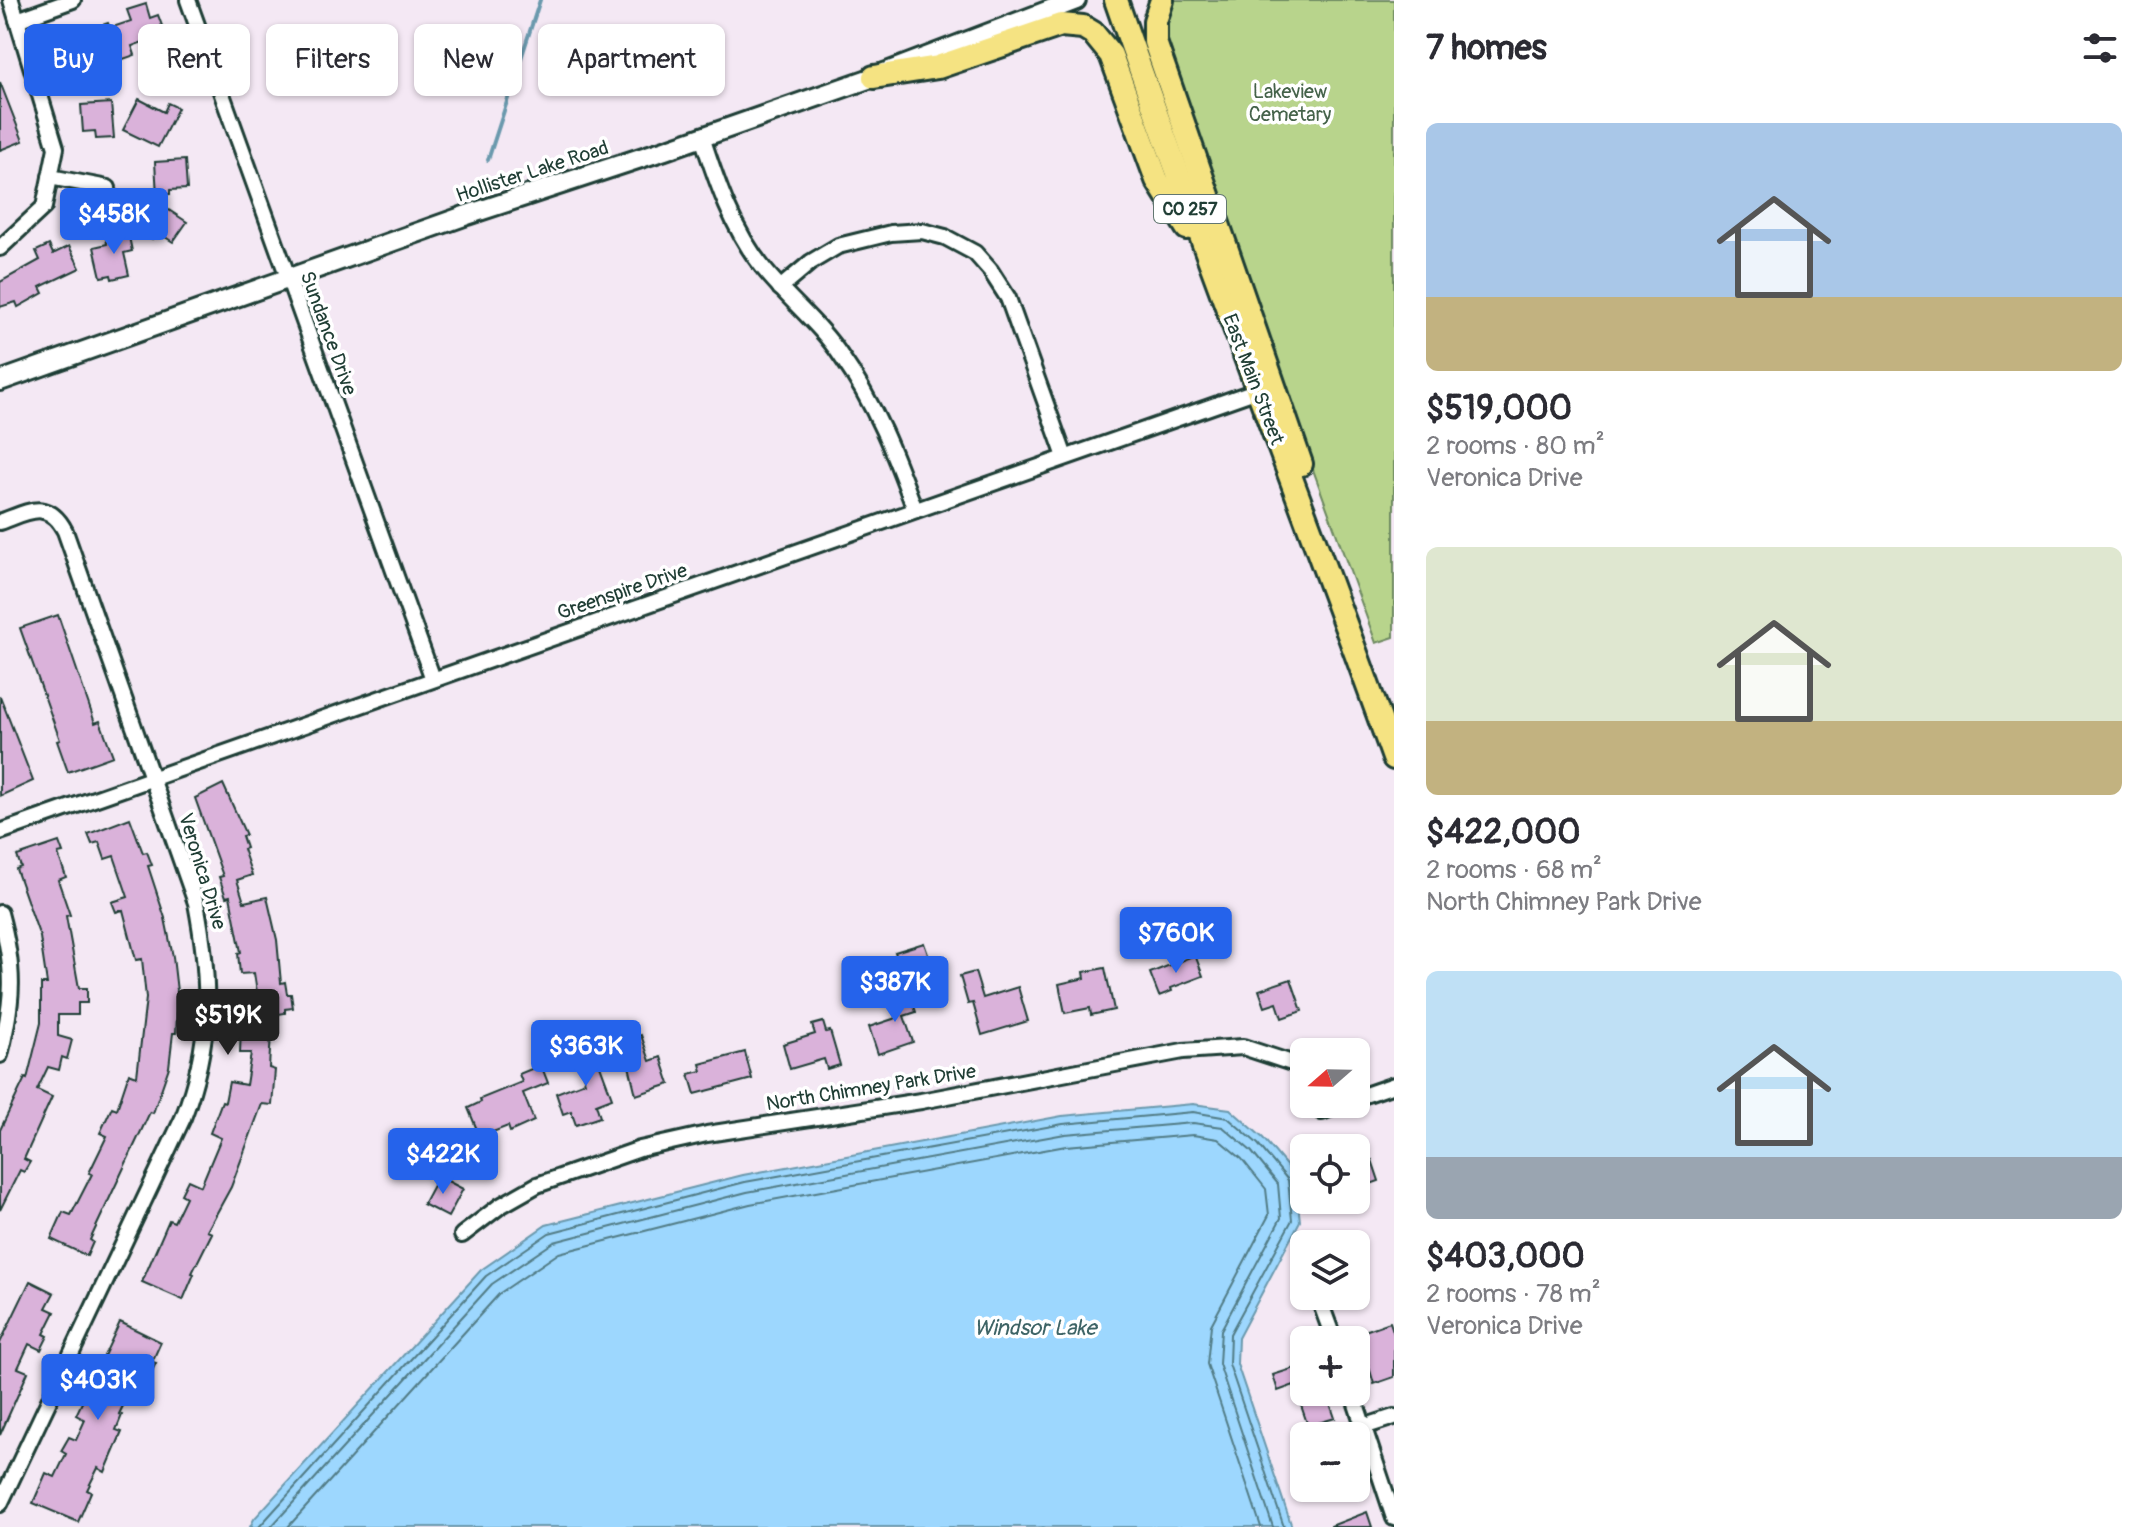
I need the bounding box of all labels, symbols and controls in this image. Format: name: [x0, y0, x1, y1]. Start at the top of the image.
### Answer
chip: Buy: [24, 24, 122, 96]
chip: Rent: [138, 24, 250, 96]
chip: Filters: [266, 24, 398, 96]
chip: New: [414, 24, 522, 96]
chip: Apartment: [538, 24, 725, 96]
icon: filters: [2078, 26, 2122, 70]
text: 7 homes: [1426, 27, 1547, 70]
park label: Lakeview Cemetary: [1249, 79, 1332, 127]
street label: Hollister Lake Road: [453, 135, 612, 208]
icon: home: [1702, 175, 1846, 319]
pin: $458K: [58, 188, 170, 256]
road number: CO 257: [1154, 195, 1226, 223]
text: $458K: [78, 198, 150, 230]
street label: Sundance Drive: [295, 268, 363, 399]
street label: East Main Street: [1217, 310, 1290, 449]
text: $519,000: [1426, 387, 1572, 430]
text: 2 rooms · 80 m²: [1426, 430, 1605, 462]
text: Veronica Drive: [1426, 462, 1583, 494]
street label: Greenspire Drive: [554, 558, 691, 625]
icon: home: [1702, 599, 1846, 743]
street label: Veronica Drive: [173, 810, 232, 933]
text: $422,000: [1426, 811, 1580, 854]
text: 2 rooms · 68 m²: [1426, 854, 1602, 886]
text: North Chimney Park Drive: [1426, 886, 1702, 918]
pin: $760K: [1120, 907, 1232, 975]
text: $760K: [1138, 917, 1214, 949]
pin: $387K: [839, 956, 951, 1024]
text: $387K: [859, 966, 931, 998]
pin: $519K: [172, 989, 284, 1057]
text: $519K: [194, 999, 262, 1031]
pin: $363K: [530, 1020, 642, 1088]
icon: home: [1702, 1023, 1846, 1167]
text: $363K: [549, 1030, 623, 1062]
north arrow: [1290, 1038, 1370, 1118]
map controls: [1290, 1038, 1370, 1502]
street label: North Chimney Park Drive: [764, 1059, 978, 1116]
pin: $422K: [387, 1128, 499, 1196]
button: locate: [1290, 1134, 1370, 1214]
text: $422K: [406, 1138, 480, 1170]
button: layers: [1290, 1230, 1370, 1310]
text: $403,000: [1426, 1235, 1585, 1278]
text: 2 rooms · 78 m²: [1426, 1278, 1601, 1310]
text: Veronica Drive: [1426, 1310, 1583, 1342]
water label: Windsor Lake: [974, 1314, 1098, 1342]
button: +: [1290, 1326, 1370, 1406]
pin: $403K: [42, 1354, 154, 1422]
text: $403K: [59, 1364, 137, 1396]
button: −: [1290, 1422, 1370, 1502]

